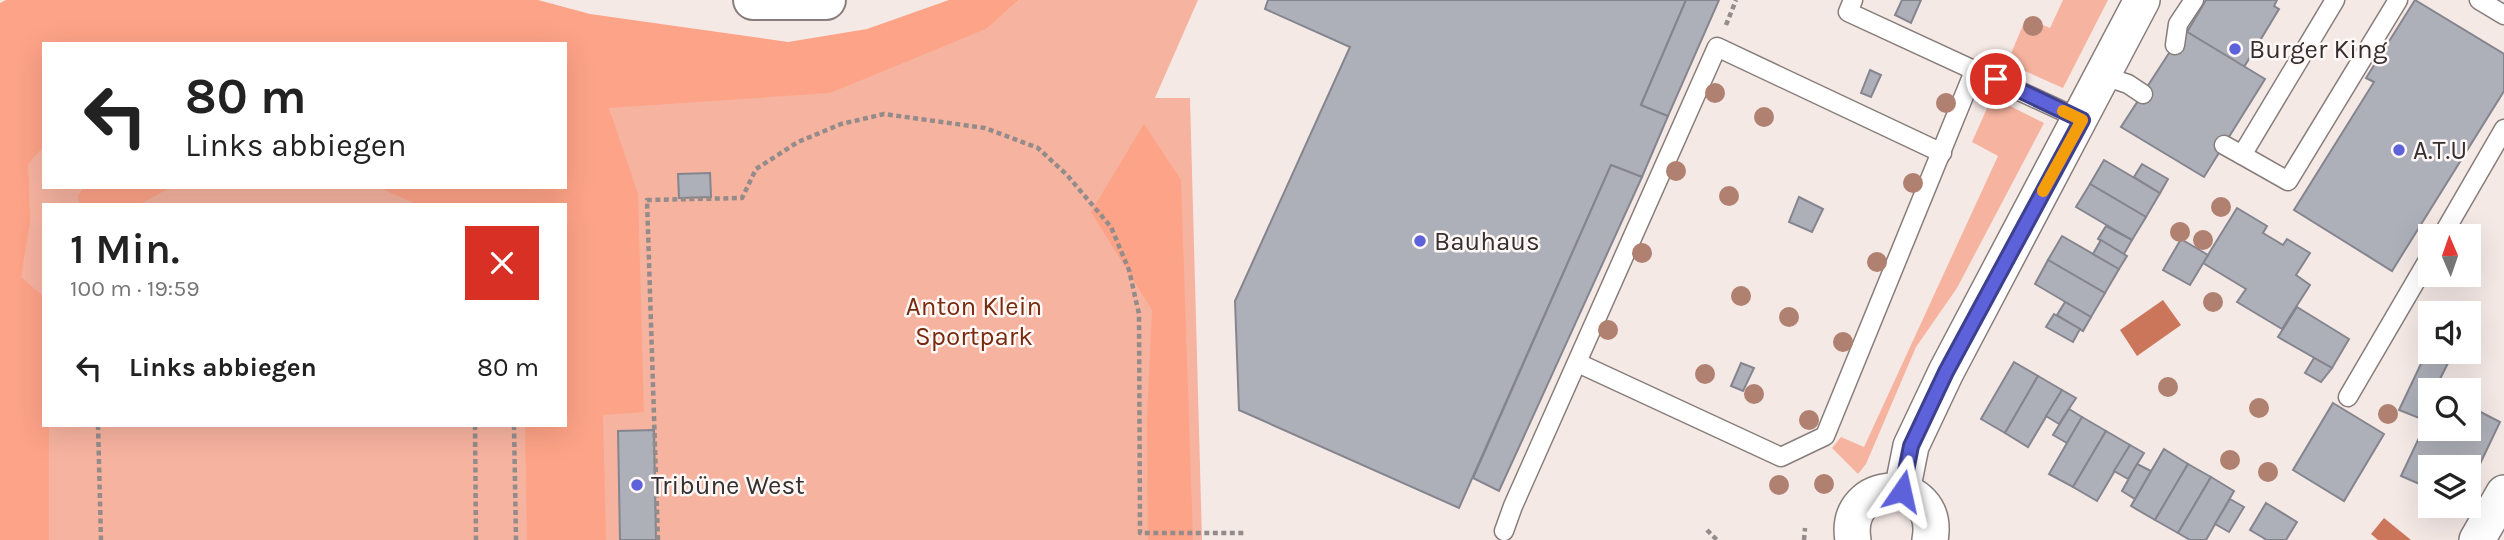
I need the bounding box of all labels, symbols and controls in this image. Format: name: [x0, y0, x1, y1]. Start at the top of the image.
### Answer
place label: Burger King: [2249, 34, 2388, 65]
marker: Burger King: [2227, 41, 2243, 57]
pin: [1966, 49, 2026, 109]
icon: arrive: [1977, 60, 2015, 98]
text: 80 m: [185, 68, 307, 125]
icon: left: [70, 70, 161, 161]
text: Links abbiegen: [185, 127, 407, 164]
place label: A.T.U: [2413, 135, 2467, 166]
marker: A.T.U: [2391, 142, 2407, 158]
text: 1 Min.: [70, 224, 180, 274]
north arrow: [2418, 224, 2482, 287]
map controls: [2418, 224, 2481, 518]
button: close: [465, 226, 539, 300]
place label: Bauhaus: [1434, 226, 1540, 257]
marker: Bauhaus: [1412, 233, 1428, 249]
text: 100 m · 19:59: [70, 275, 199, 302]
park label: Anton Klein Sportpark: [906, 291, 1042, 352]
button: sound: [2418, 301, 2481, 364]
icon: left: [70, 349, 108, 387]
text: Links abbiegen: [129, 352, 317, 383]
text: 80 m: [477, 352, 539, 383]
button: search: [2418, 378, 2481, 441]
position arrow: [1865, 454, 1939, 528]
button: layers: [2418, 455, 2481, 518]
place label: Tribüne West: [651, 470, 805, 501]
marker: Tribüne West: [629, 477, 645, 493]

